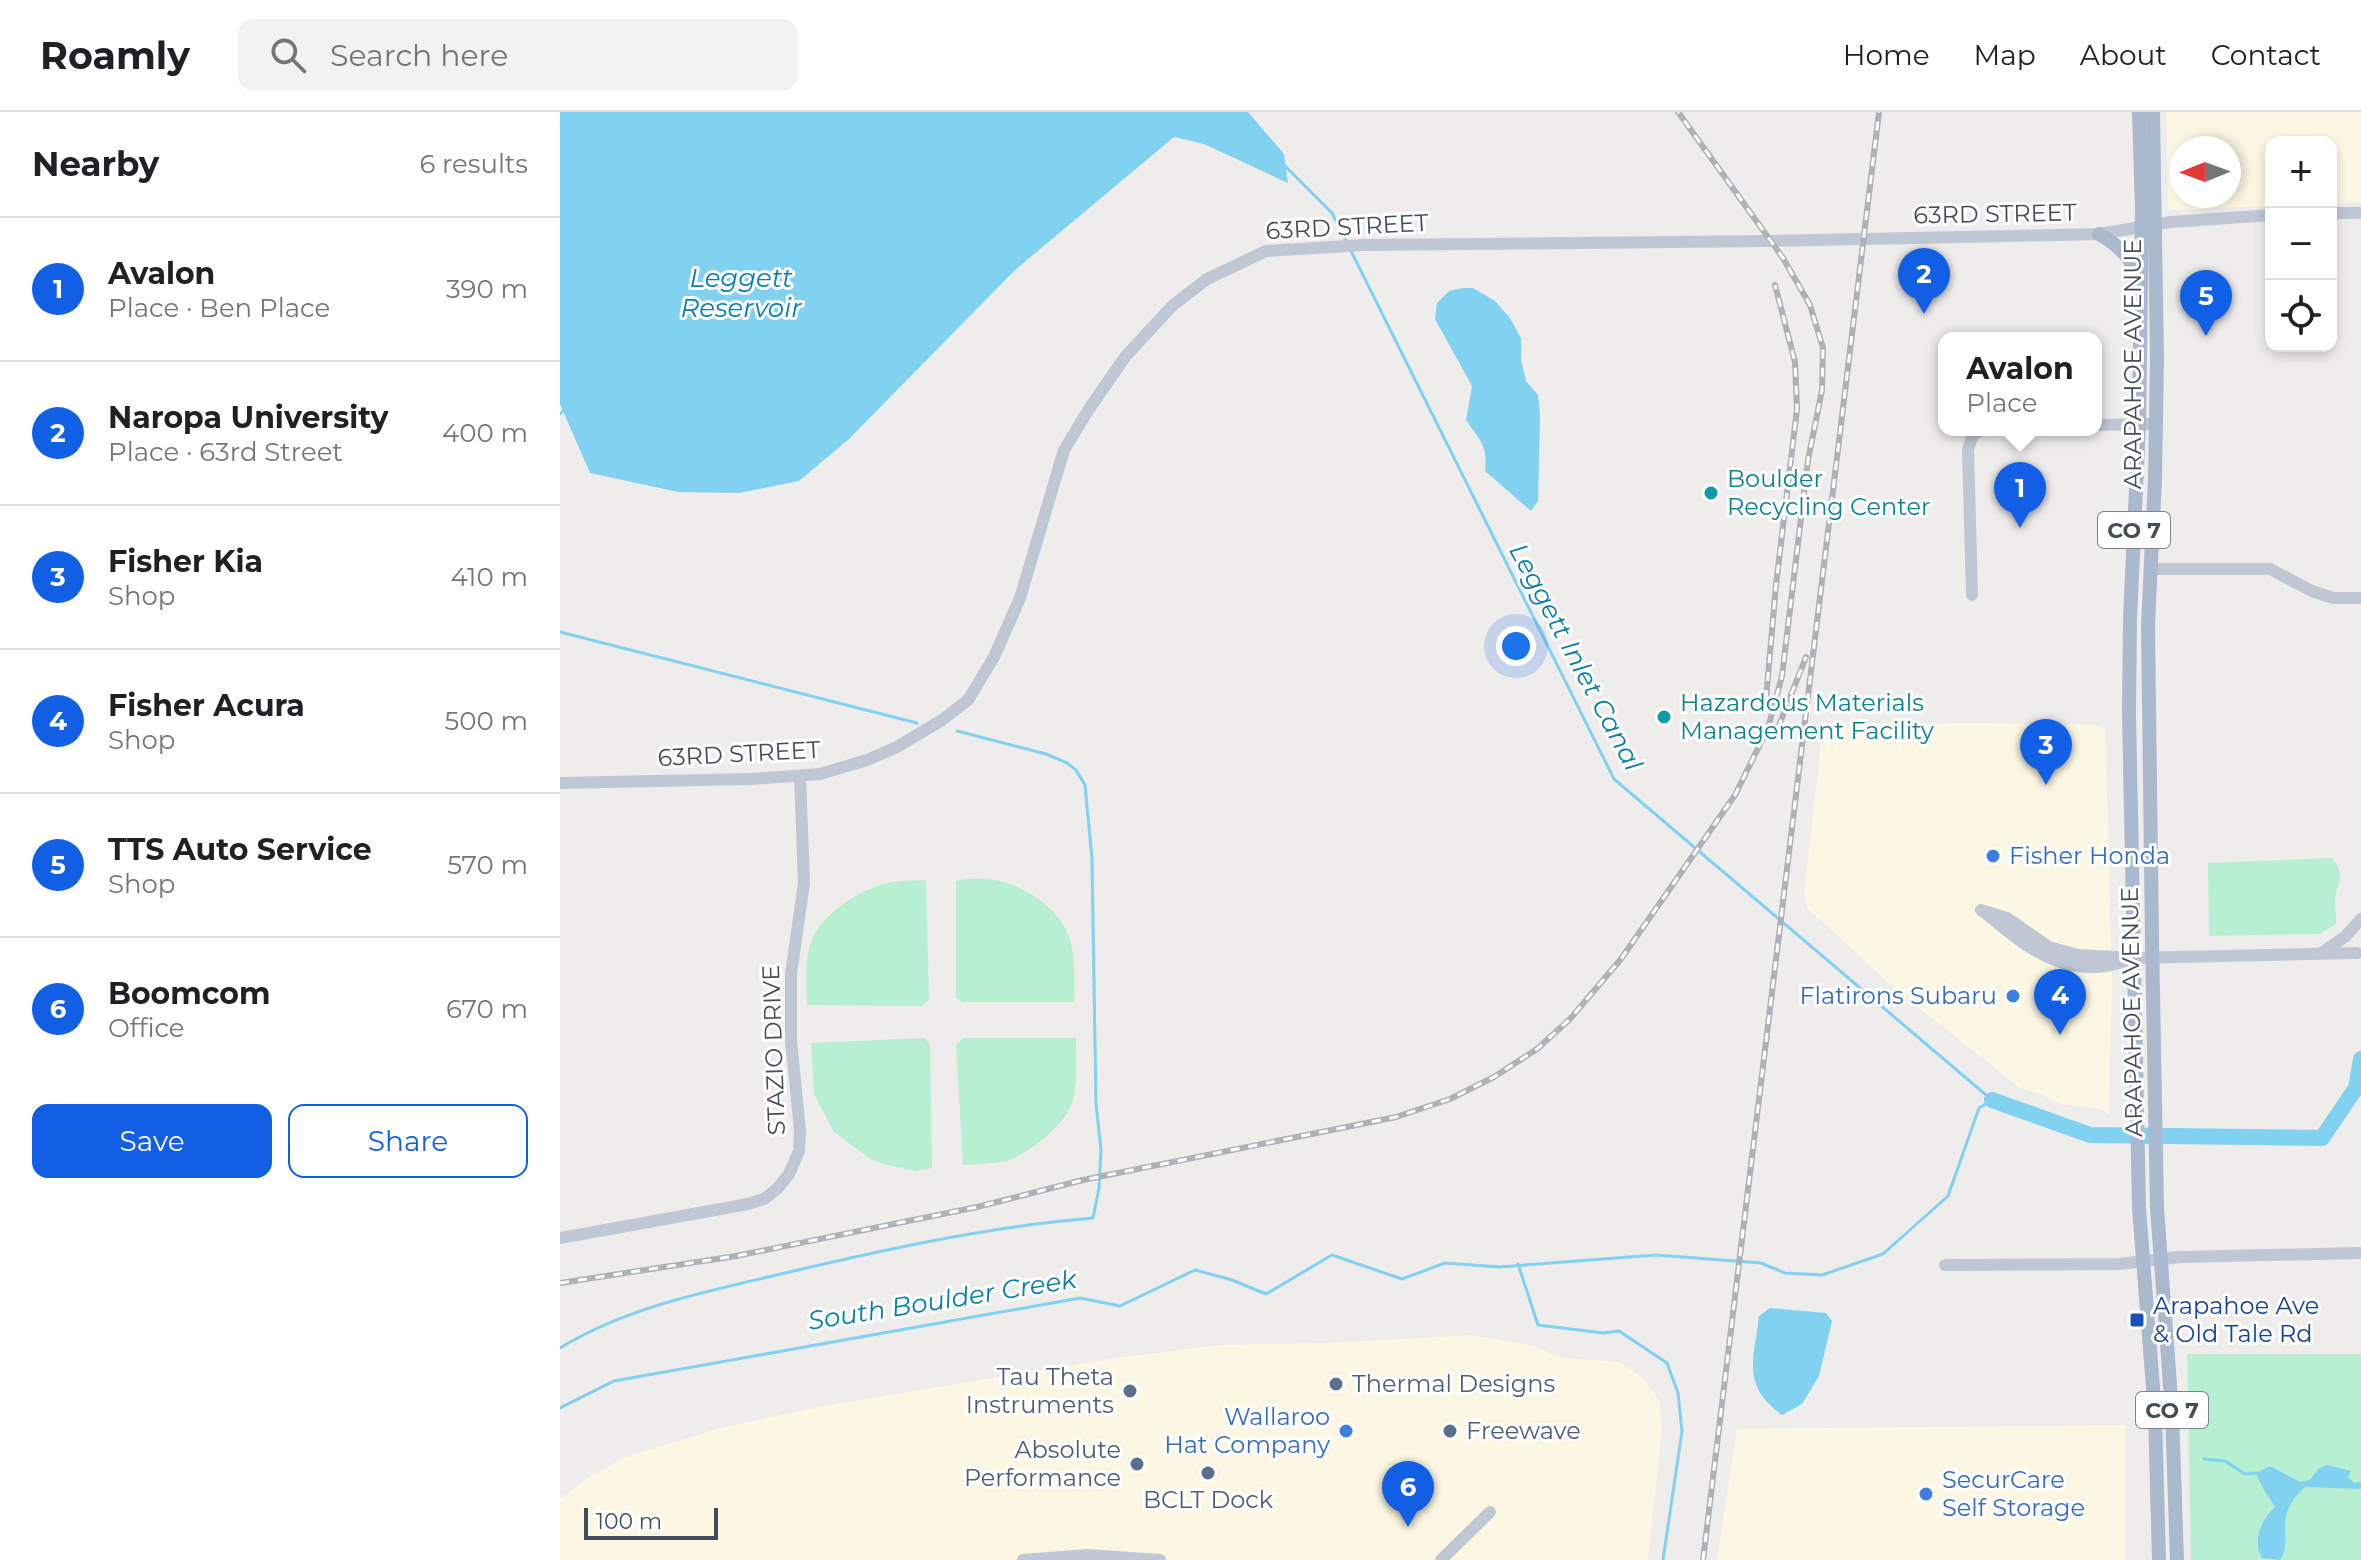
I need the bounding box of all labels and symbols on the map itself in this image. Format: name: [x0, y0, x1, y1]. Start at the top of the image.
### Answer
north arrow: [2169, 136, 2241, 208]
street label: 63RD STREET: [1913, 198, 2077, 229]
street label: 63RD STREET: [1265, 208, 1429, 245]
street label: ARAPAHOE AVENUE: [2118, 239, 2147, 489]
pin: 2: [1898, 248, 1950, 314]
water label: Leggett Reservoir: [680, 262, 802, 324]
pin: 5: [2180, 270, 2232, 336]
pin: 1: [1994, 462, 2046, 528]
place label: Boulder Recycling Center: [1727, 464, 1931, 521]
marker: Boulder Recycling Center: [1702, 484, 1720, 502]
road number: CO 7: [2098, 512, 2170, 548]
water label: Leggett Inlet Canal: [1502, 538, 1650, 776]
your location: [1496, 626, 1536, 666]
place label: Hazardous Materials Management Facility: [1680, 688, 1934, 745]
marker: Hazardous Materials Management Facility: [1655, 708, 1673, 726]
pin: 3: [2020, 719, 2072, 785]
street label: 63RD STREET: [657, 735, 821, 772]
place label: Fisher Honda: [2009, 841, 2170, 870]
marker: Fisher Honda: [1984, 847, 2002, 865]
street label: ARAPAHOE AVENUE: [2115, 887, 2148, 1137]
street label: STAZIO DRIVE: [756, 964, 791, 1136]
pin: 4: [2034, 969, 2086, 1035]
place label: Flatirons Subaru: [1799, 981, 1997, 1010]
marker: Flatirons Subaru: [2004, 987, 2022, 1005]
water label: South Boulder Creek: [806, 1263, 1080, 1337]
place label: Arapahoe Ave & Old Tale Rd: [2153, 1291, 2319, 1348]
marker: Arapahoe Ave & Old Tale Rd: [2128, 1311, 2146, 1329]
place label: Tau Theta Instruments: [966, 1362, 1114, 1419]
place label: Thermal Designs: [1352, 1369, 1555, 1398]
marker: Thermal Designs: [1327, 1375, 1345, 1393]
marker: Tau Theta Instruments: [1121, 1382, 1139, 1400]
road number: CO 7: [2136, 1392, 2208, 1428]
place label: Wallaroo Hat Company: [1164, 1402, 1330, 1459]
place label: Freewave: [1466, 1416, 1581, 1445]
marker: Wallaroo Hat Company: [1337, 1422, 1355, 1440]
marker: Freewave: [1441, 1422, 1459, 1440]
place label: Absolute Performance: [964, 1435, 1121, 1492]
marker: Absolute Performance: [1128, 1455, 1146, 1473]
pin: 6: [1382, 1461, 1434, 1527]
marker: BCLT Dock: [1199, 1464, 1217, 1482]
place label: SecurCare Self Storage: [1942, 1465, 2085, 1522]
place label: BCLT Dock: [1143, 1485, 1274, 1514]
marker: SecurCare Self Storage: [1917, 1485, 1935, 1503]
scale bar: [584, 1504, 718, 1540]

